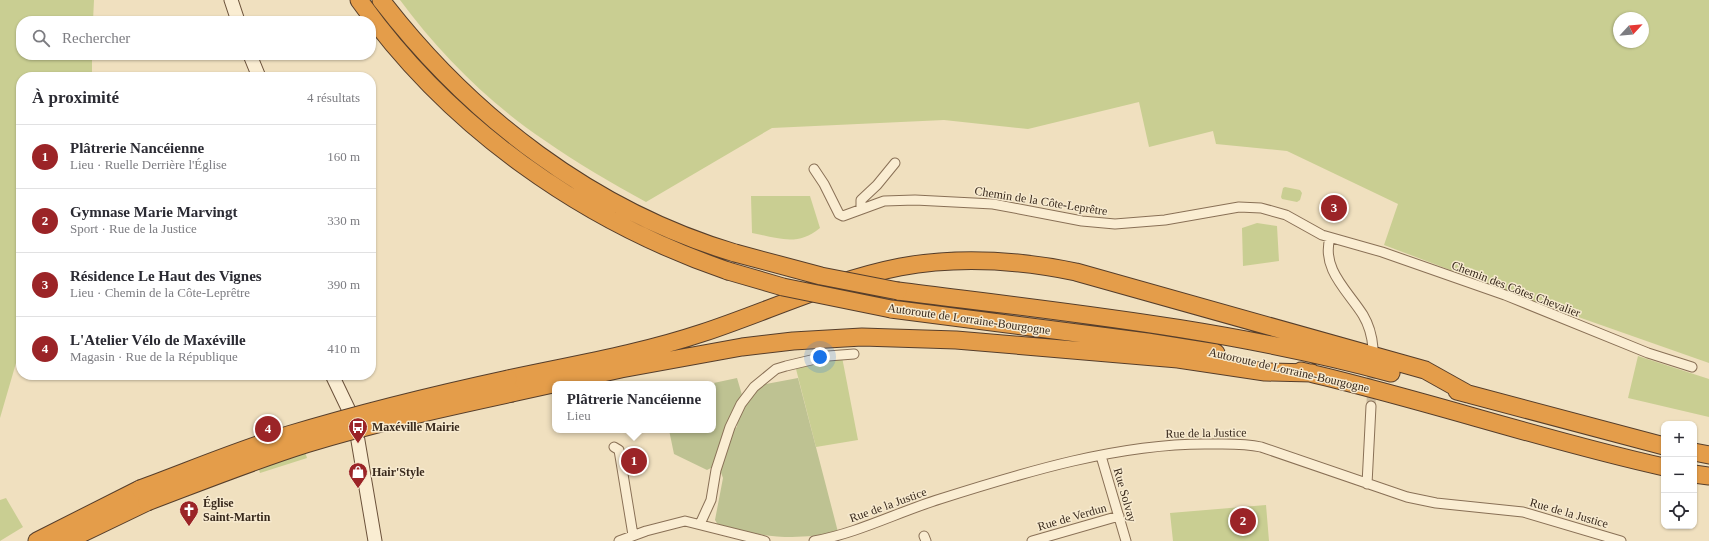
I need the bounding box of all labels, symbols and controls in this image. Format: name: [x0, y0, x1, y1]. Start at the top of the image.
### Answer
north arrow: [1613, 12, 1649, 48]
search box: [16, 16, 376, 60]
icon: search: [30, 27, 52, 49]
text: Rechercher: [62, 30, 130, 46]
text: À proximité: [32, 88, 119, 107]
text: 4 résultats: [307, 90, 360, 105]
text: Plâtrerie Nancéienne: [70, 140, 204, 156]
text: 1: [42, 149, 48, 164]
text: 160 m: [327, 149, 360, 164]
text: Lieu · Ruelle Derrière l'Église: [70, 157, 227, 172]
street label: Chemin de la Côte-Leprêtre: [974, 184, 1108, 218]
pin: 3: [1321, 193, 1347, 223]
text: Gymnase Marie Marvingt: [70, 204, 237, 220]
text: 2: [42, 213, 48, 228]
text: 330 m: [327, 213, 360, 228]
text: Sport · Rue de la Justice: [70, 221, 197, 236]
street label: Chemin des Côtes Chevalier: [1450, 258, 1582, 320]
text: Résidence Le Haut des Vignes: [70, 268, 262, 284]
text: 3: [42, 277, 48, 292]
text: 390 m: [327, 277, 360, 292]
text: Lieu · Chemin de la Côte-Leprêtre: [70, 285, 250, 300]
street label: Autoroute de Lorraine-Bourgogne: [887, 301, 1051, 337]
text: L'Atelier Vélo de Maxéville: [70, 332, 246, 348]
text: 4: [42, 341, 48, 356]
text: 410 m: [327, 341, 360, 356]
street label: Autoroute de Lorraine-Bourgogne: [1207, 345, 1371, 395]
your location: [810, 347, 830, 367]
text: Magasin · Rue de la République: [70, 349, 238, 364]
popup: [552, 381, 716, 433]
text: Plâtrerie Nancéienne: [567, 391, 701, 407]
text: Lieu: [567, 408, 591, 423]
pin: 4: [255, 414, 281, 444]
bus stop icon: Maxéville Mairie: [347, 416, 369, 444]
place label: Maxéville Mairie: [372, 420, 460, 434]
map controls: [1661, 421, 1697, 529]
button: +: [1661, 421, 1697, 457]
street label: Rue de la Justice: [1165, 425, 1247, 441]
pin: 1: [621, 446, 647, 476]
button: −: [1661, 457, 1697, 493]
shop icon: Hair'Style: [347, 461, 369, 489]
place label: Hair'Style: [372, 465, 425, 479]
street label: Rue Solvay: [1111, 466, 1139, 524]
street label: Rue de la Justice: [848, 485, 928, 525]
button: locate: [1661, 493, 1697, 529]
street label: Rue de la Justice: [1528, 495, 1610, 531]
place label: Église Saint-Martin: [203, 496, 271, 524]
church icon: Église Saint-Martin: [178, 499, 200, 527]
street label: Rue de Verdun: [1036, 500, 1108, 534]
pin: 2: [1230, 506, 1256, 536]

